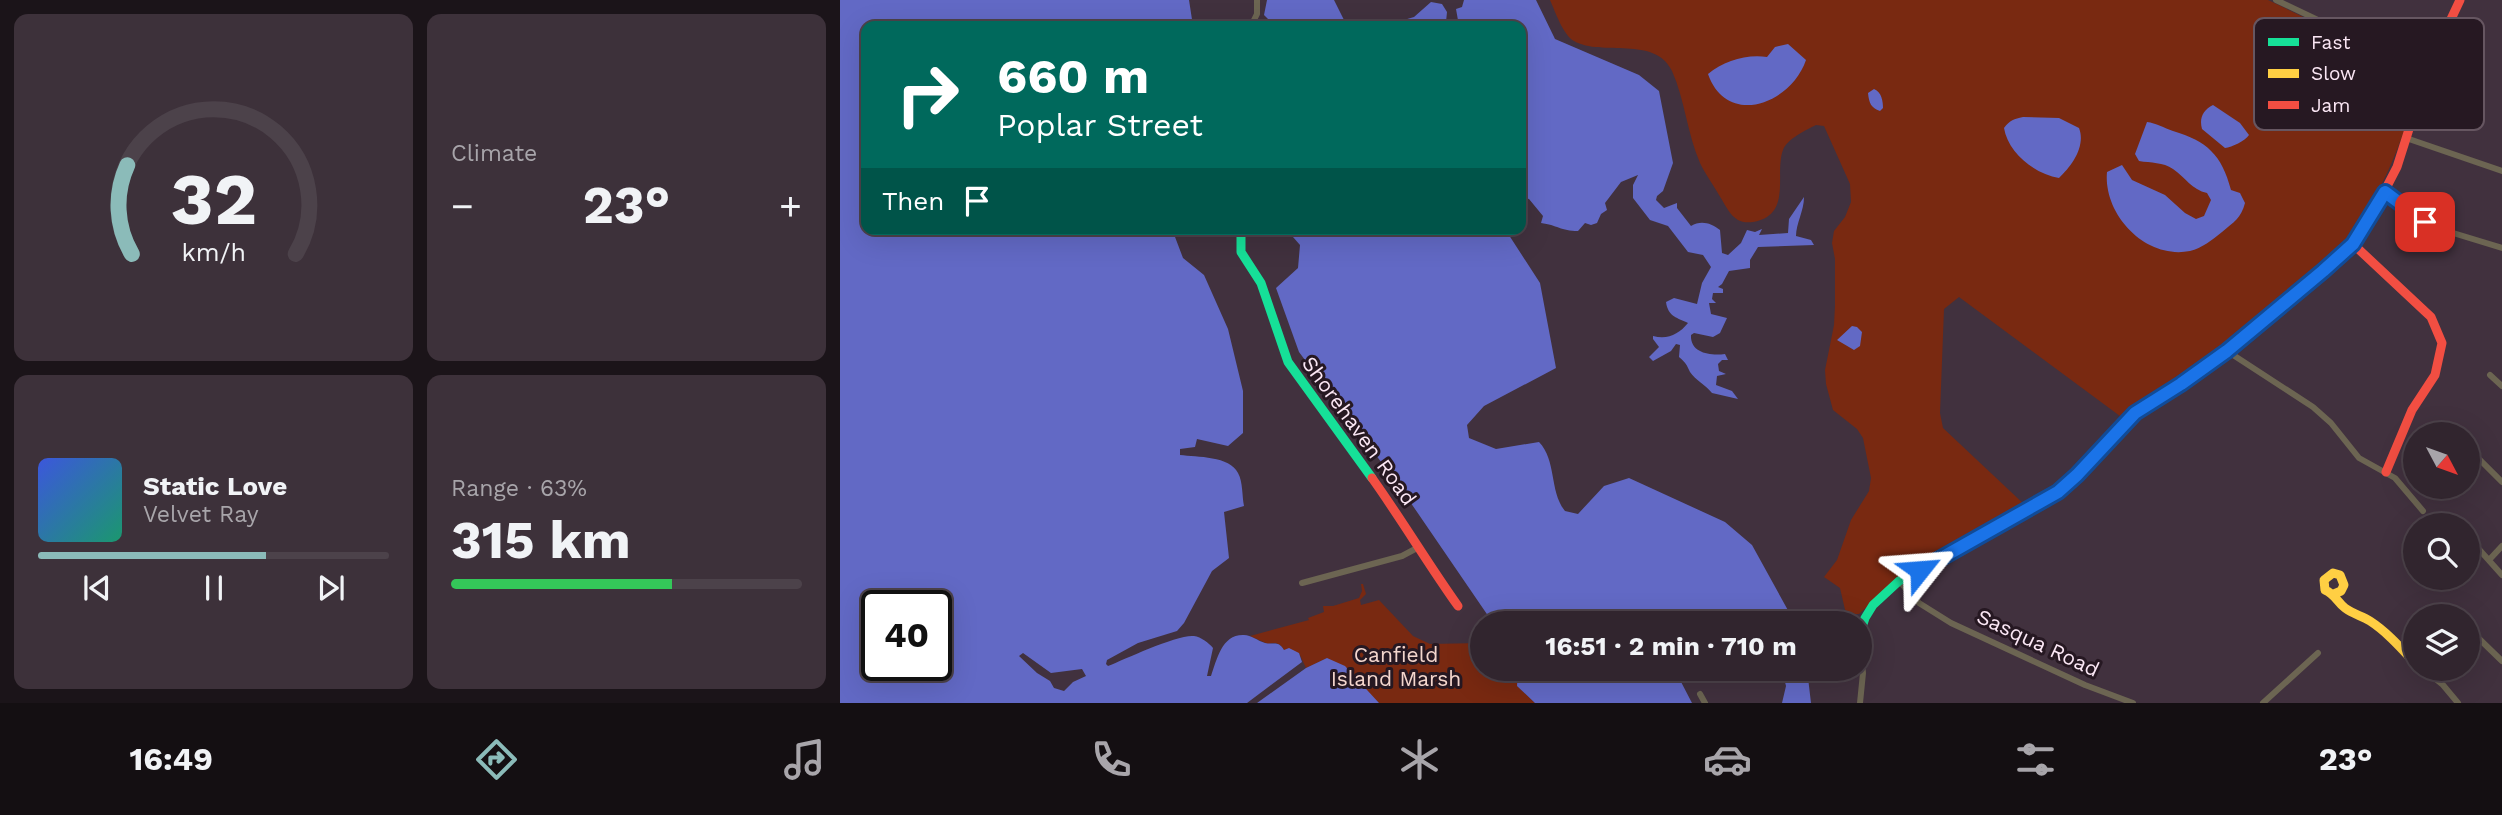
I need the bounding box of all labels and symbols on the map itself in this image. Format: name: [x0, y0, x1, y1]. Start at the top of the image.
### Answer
legend: [2254, 18, 2484, 130]
text: Fast: [2311, 31, 2350, 54]
text: Slow: [2311, 62, 2356, 85]
text: Jam: [2311, 94, 2350, 117]
pin: [2395, 192, 2455, 252]
street label: Shorehaven Road: [1297, 351, 1422, 510]
north arrow: [2403, 422, 2480, 499]
position arrow: [1883, 533, 1957, 607]
speed limit sign: 40: [861, 590, 952, 681]
street label: Sasqua Road: [1973, 603, 2103, 682]
park label: Canfield Island Marsh: [1331, 642, 1461, 691]

